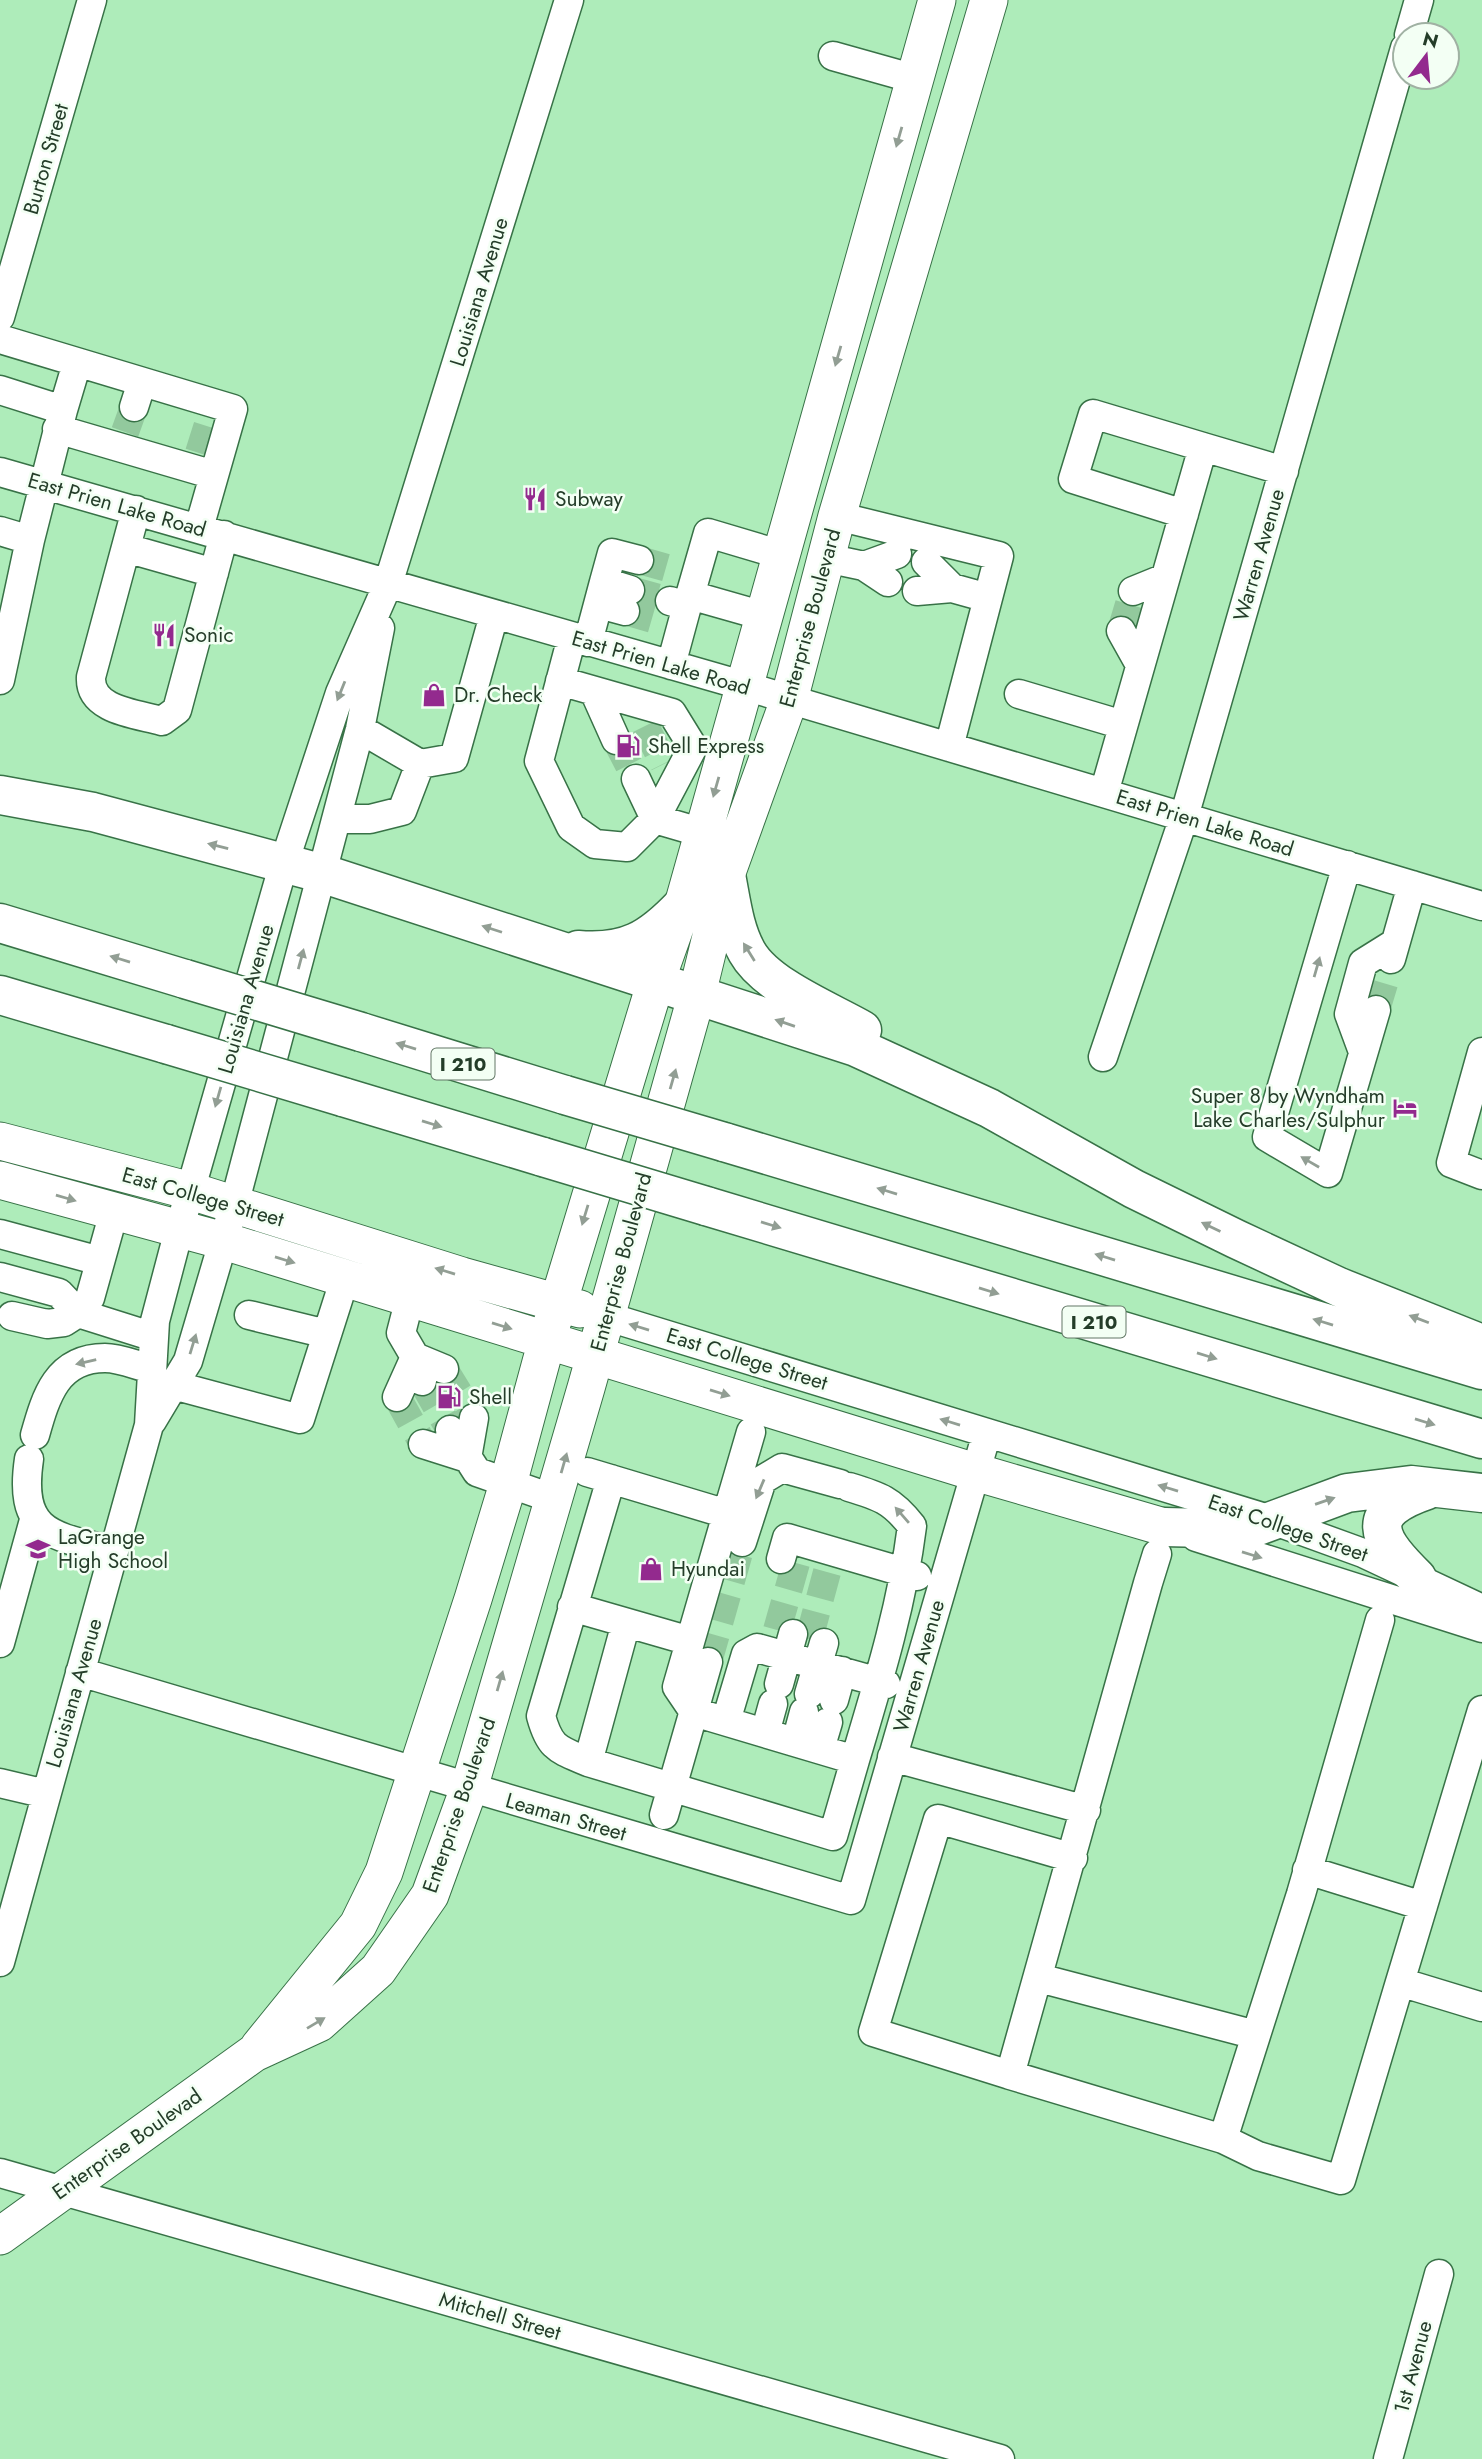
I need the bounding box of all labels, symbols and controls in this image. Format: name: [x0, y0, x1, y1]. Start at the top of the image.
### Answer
north arrow: [1391, 21, 1461, 91]
text: N: [1420, 25, 1442, 55]
street label: Burton Street: [16, 100, 76, 218]
one-way arrow: [893, 126, 903, 147]
street label: Louisiana Avenue: [442, 214, 516, 370]
one-way arrow: [832, 345, 842, 366]
street label: East Prien Lake Road: [24, 465, 210, 545]
place label: Subway: [555, 484, 623, 514]
restaurant icon: Subway: [521, 485, 549, 513]
street label: Warren Avenue: [1226, 485, 1292, 625]
street label: Enterprise Boulevard: [772, 525, 848, 711]
place label: Sonic: [184, 620, 234, 650]
restaurant icon: Sonic: [150, 621, 178, 649]
street label: East Prien Lake Road: [568, 623, 754, 703]
place label: Dr. Check: [454, 680, 543, 710]
one-way arrow: [335, 681, 346, 702]
shop icon: Dr. Check: [420, 681, 448, 709]
place label: Shell Express: [648, 731, 764, 761]
fuel station icon: Shell Express: [614, 732, 642, 760]
one-way arrow: [710, 776, 721, 798]
street label: East Prien Lake Road: [1113, 782, 1297, 864]
one-way arrow: [207, 840, 229, 851]
street label: Louisiana Avenue: [210, 921, 282, 1077]
one-way arrow: [481, 923, 502, 934]
one-way arrow: [742, 942, 755, 961]
one-way arrow: [296, 949, 306, 970]
one-way arrow: [109, 954, 130, 964]
one-way arrow: [1313, 956, 1323, 977]
one-way arrow: [775, 1017, 796, 1028]
one-way arrow: [395, 1041, 416, 1051]
road number: I 210: [432, 1048, 494, 1080]
one-way arrow: [668, 1068, 678, 1089]
place label: Super 8 by Wyndham Lake Charles/Sulphur: [1191, 1081, 1386, 1135]
one-way arrow: [212, 1086, 223, 1108]
hotel icon: Super 8 by Wyndham Lake Charles/Sulphur: [1391, 1094, 1419, 1122]
one-way arrow: [422, 1119, 443, 1129]
one-way arrow: [1300, 1156, 1319, 1168]
street label: East College Street: [119, 1160, 287, 1234]
street label: Enterprise Boulevard: [583, 1169, 659, 1355]
one-way arrow: [876, 1186, 897, 1196]
one-way arrow: [56, 1194, 77, 1204]
one-way arrow: [579, 1205, 589, 1226]
one-way arrow: [761, 1221, 782, 1231]
one-way arrow: [1201, 1221, 1221, 1232]
one-way arrow: [1094, 1251, 1115, 1261]
one-way arrow: [274, 1255, 295, 1265]
one-way arrow: [434, 1265, 455, 1275]
one-way arrow: [979, 1286, 1000, 1296]
road number: I 210: [1062, 1306, 1126, 1338]
one-way arrow: [1408, 1313, 1429, 1324]
one-way arrow: [1312, 1317, 1333, 1327]
street label: East College Street: [663, 1320, 831, 1398]
one-way arrow: [492, 1321, 513, 1331]
one-way arrow: [628, 1321, 649, 1331]
one-way arrow: [188, 1333, 198, 1354]
one-way arrow: [1197, 1352, 1218, 1362]
one-way arrow: [75, 1356, 97, 1367]
place label: Shell: [469, 1382, 512, 1412]
fuel station icon: Shell: [435, 1383, 463, 1411]
one-way arrow: [709, 1388, 730, 1399]
one-way arrow: [939, 1416, 960, 1426]
one-way arrow: [1415, 1417, 1436, 1427]
one-way arrow: [559, 1452, 570, 1474]
one-way arrow: [754, 1479, 766, 1499]
one-way arrow: [1157, 1482, 1178, 1492]
street label: East College Street: [1204, 1487, 1372, 1569]
one-way arrow: [1314, 1495, 1335, 1506]
one-way arrow: [894, 1506, 910, 1524]
place label: LaGrange High School: [58, 1522, 168, 1576]
school or university icon: LaGrange High School: [24, 1535, 52, 1563]
one-way arrow: [1242, 1550, 1263, 1560]
place label: Hyundai: [671, 1554, 745, 1584]
shop icon: Hyundai: [637, 1555, 665, 1583]
street label: Warren Avenue: [886, 1596, 952, 1736]
street label: Louisiana Avenue: [38, 1615, 110, 1771]
one-way arrow: [496, 1670, 506, 1691]
street label: Enterprise Boulevard: [415, 1713, 503, 1897]
street label: Leaman Street: [502, 1785, 630, 1849]
one-way arrow: [306, 2017, 325, 2030]
street label: Enterprise Boulevad: [46, 2081, 208, 2207]
street label: Mitchell Street: [436, 2284, 564, 2348]
street label: 1st Avenue: [1386, 2317, 1440, 2417]

